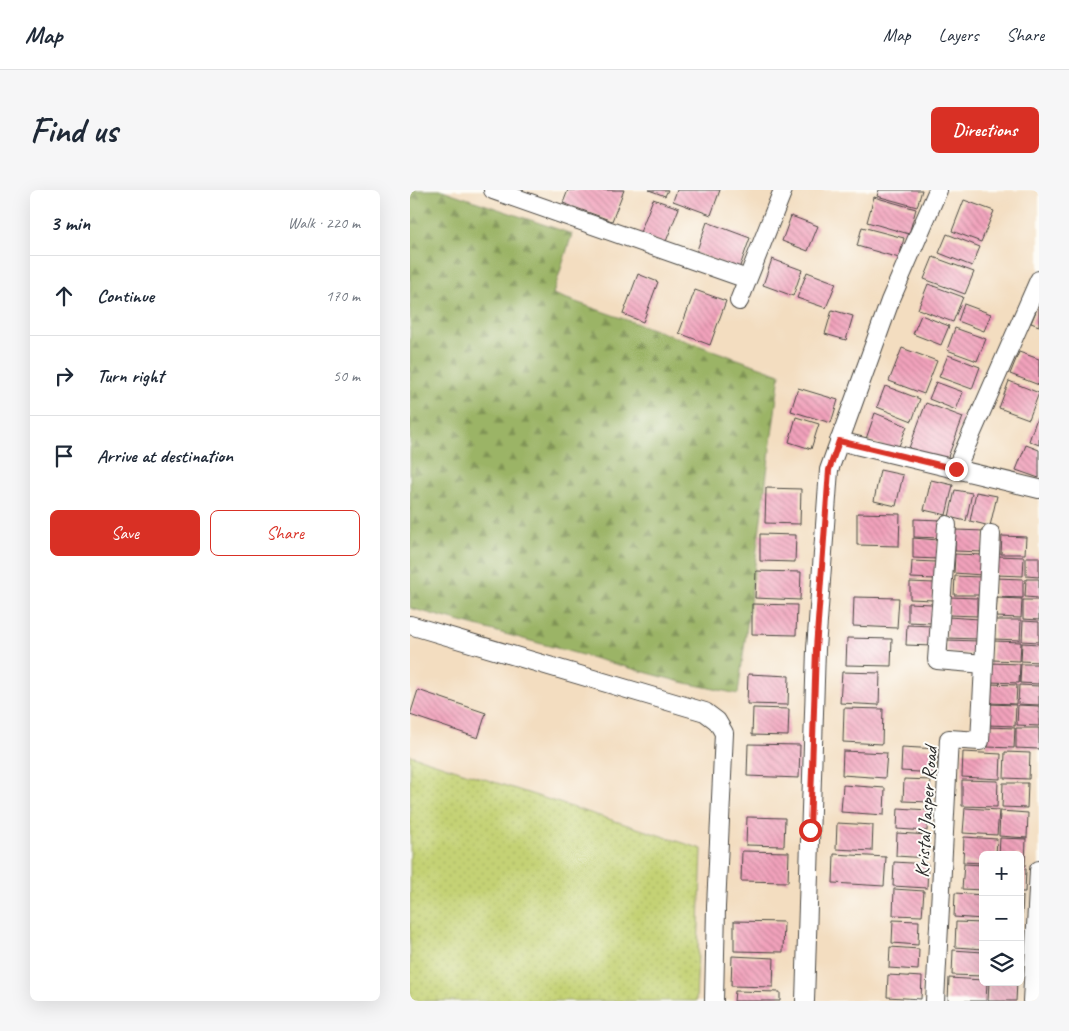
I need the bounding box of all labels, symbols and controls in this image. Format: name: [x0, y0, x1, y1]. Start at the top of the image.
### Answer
text: Map: [25, 20, 62, 50]
text: Map: [883, 24, 911, 46]
text: Layers: [939, 24, 978, 46]
text: Share: [1006, 24, 1044, 46]
button: Directions: [931, 107, 1039, 153]
text: Find us: [30, 108, 117, 153]
text: 3 min: [50, 210, 90, 236]
text: Walk · 220 m: [288, 213, 360, 233]
icon: ahead: [50, 282, 78, 310]
text: Continue: [97, 284, 154, 308]
text: 170 m: [326, 286, 360, 306]
icon: right: [50, 362, 78, 390]
text: Turn right: [97, 364, 164, 388]
text: 50 m: [333, 366, 360, 386]
icon: arrive: [50, 442, 78, 470]
text: Arrive at destination: [97, 444, 233, 468]
route end: [945, 458, 968, 481]
button: Save: [50, 510, 200, 556]
button: Share: [210, 510, 360, 556]
street label: Kristal Jasper Road: [909, 742, 943, 879]
route start: [799, 819, 822, 842]
map controls: [979, 851, 1024, 986]
button: +: [979, 851, 1024, 896]
button: −: [979, 896, 1024, 941]
button: layers: [979, 941, 1024, 986]

